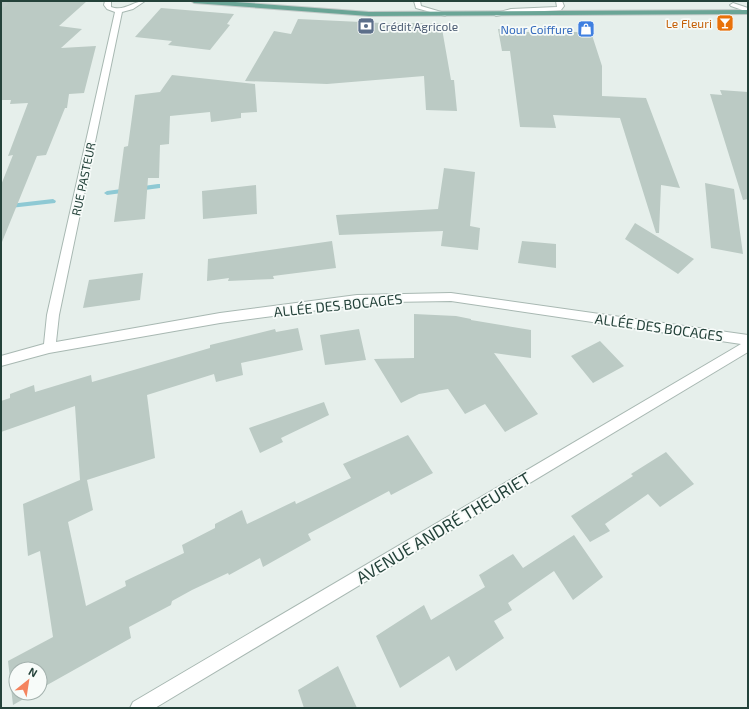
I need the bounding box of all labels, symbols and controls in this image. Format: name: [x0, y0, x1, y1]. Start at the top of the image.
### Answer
bar icon: Le Fleuri: [715, 13, 735, 33]
bank icon: Crédit Agricole: [356, 16, 376, 36]
place label: Le Fleuri: [666, 16, 712, 30]
place label: Crédit Agricole: [379, 19, 458, 33]
shop icon: Nour Coiffure: [576, 19, 596, 39]
place label: Nour Coiffure: [501, 22, 573, 36]
street label: RUE PASTEUR: [68, 141, 98, 217]
street label: ALLÉE DES BOCAGES: [273, 290, 403, 320]
street label: ALLÉE DES BOCAGES: [594, 310, 724, 344]
street label: AVENUE ANDRÉ THEURIET: [352, 467, 534, 587]
north arrow: [8, 661, 48, 701]
text: N: [27, 664, 40, 680]

